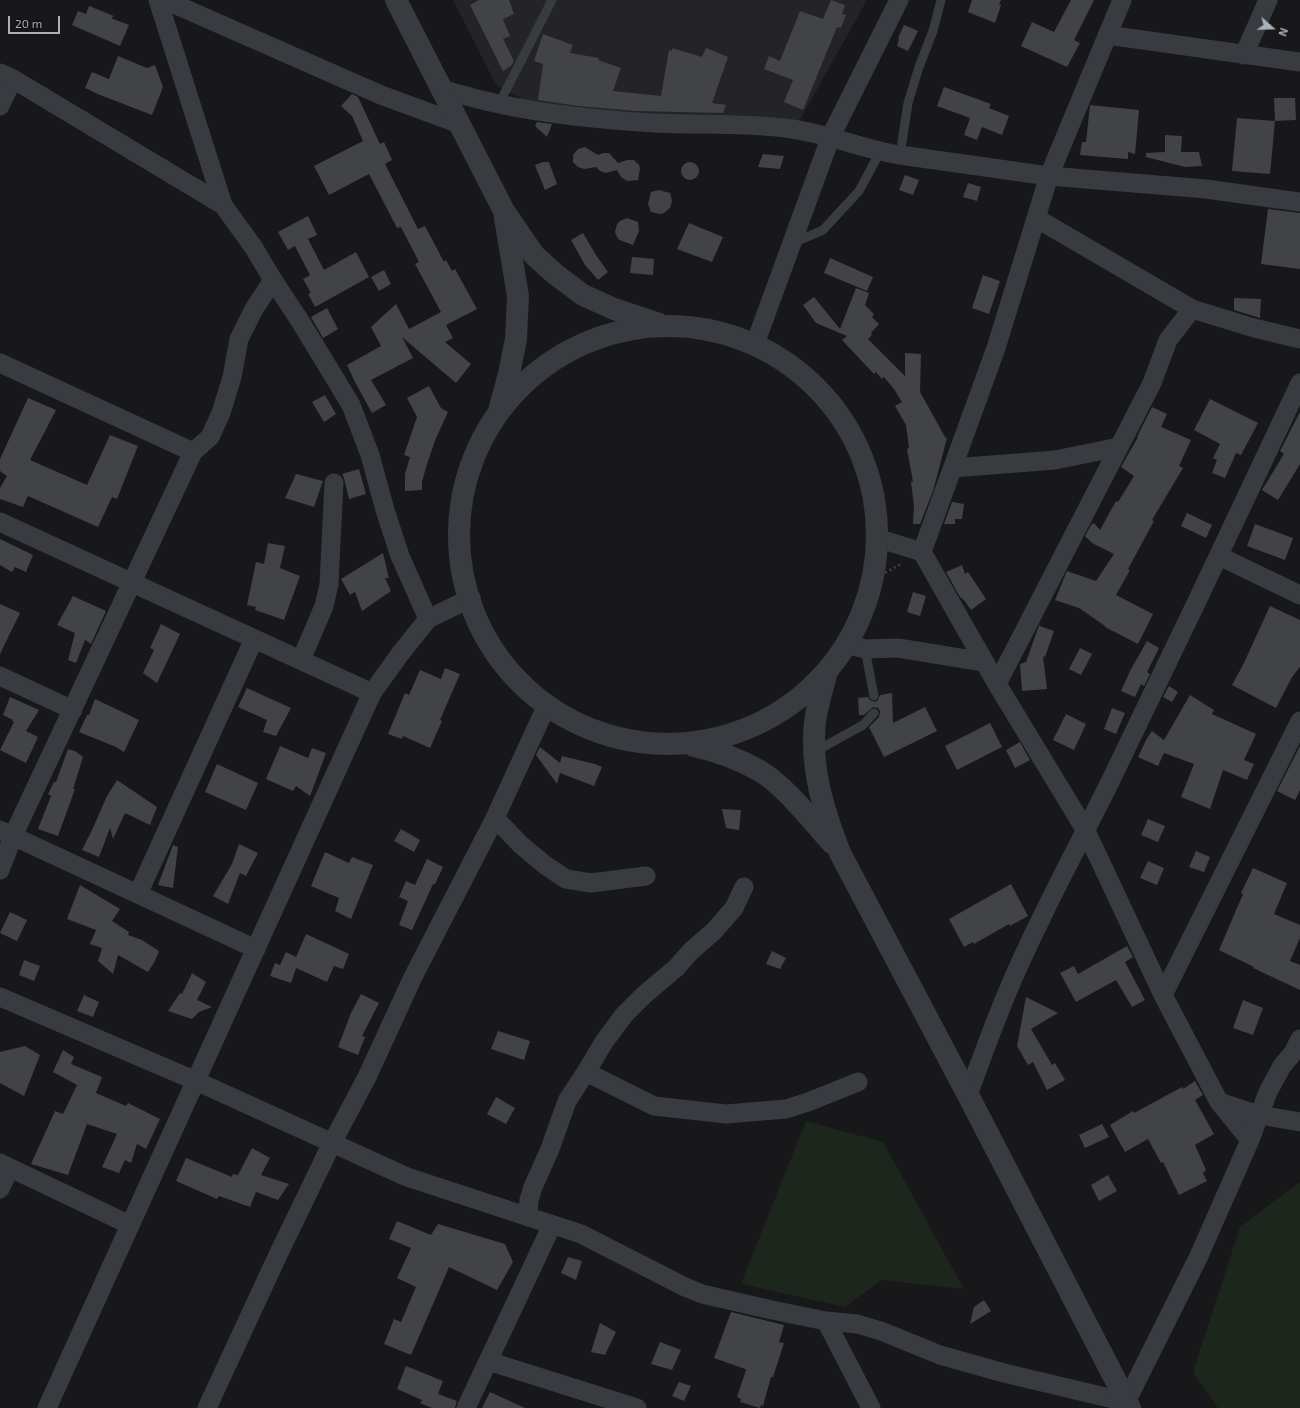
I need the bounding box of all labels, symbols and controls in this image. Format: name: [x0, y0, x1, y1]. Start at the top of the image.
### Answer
scale bar: [10, 8, 62, 34]
north arrow: [1252, 8, 1292, 48]
text: 20 m: [15, 16, 42, 30]
text: N: [1276, 26, 1291, 38]

